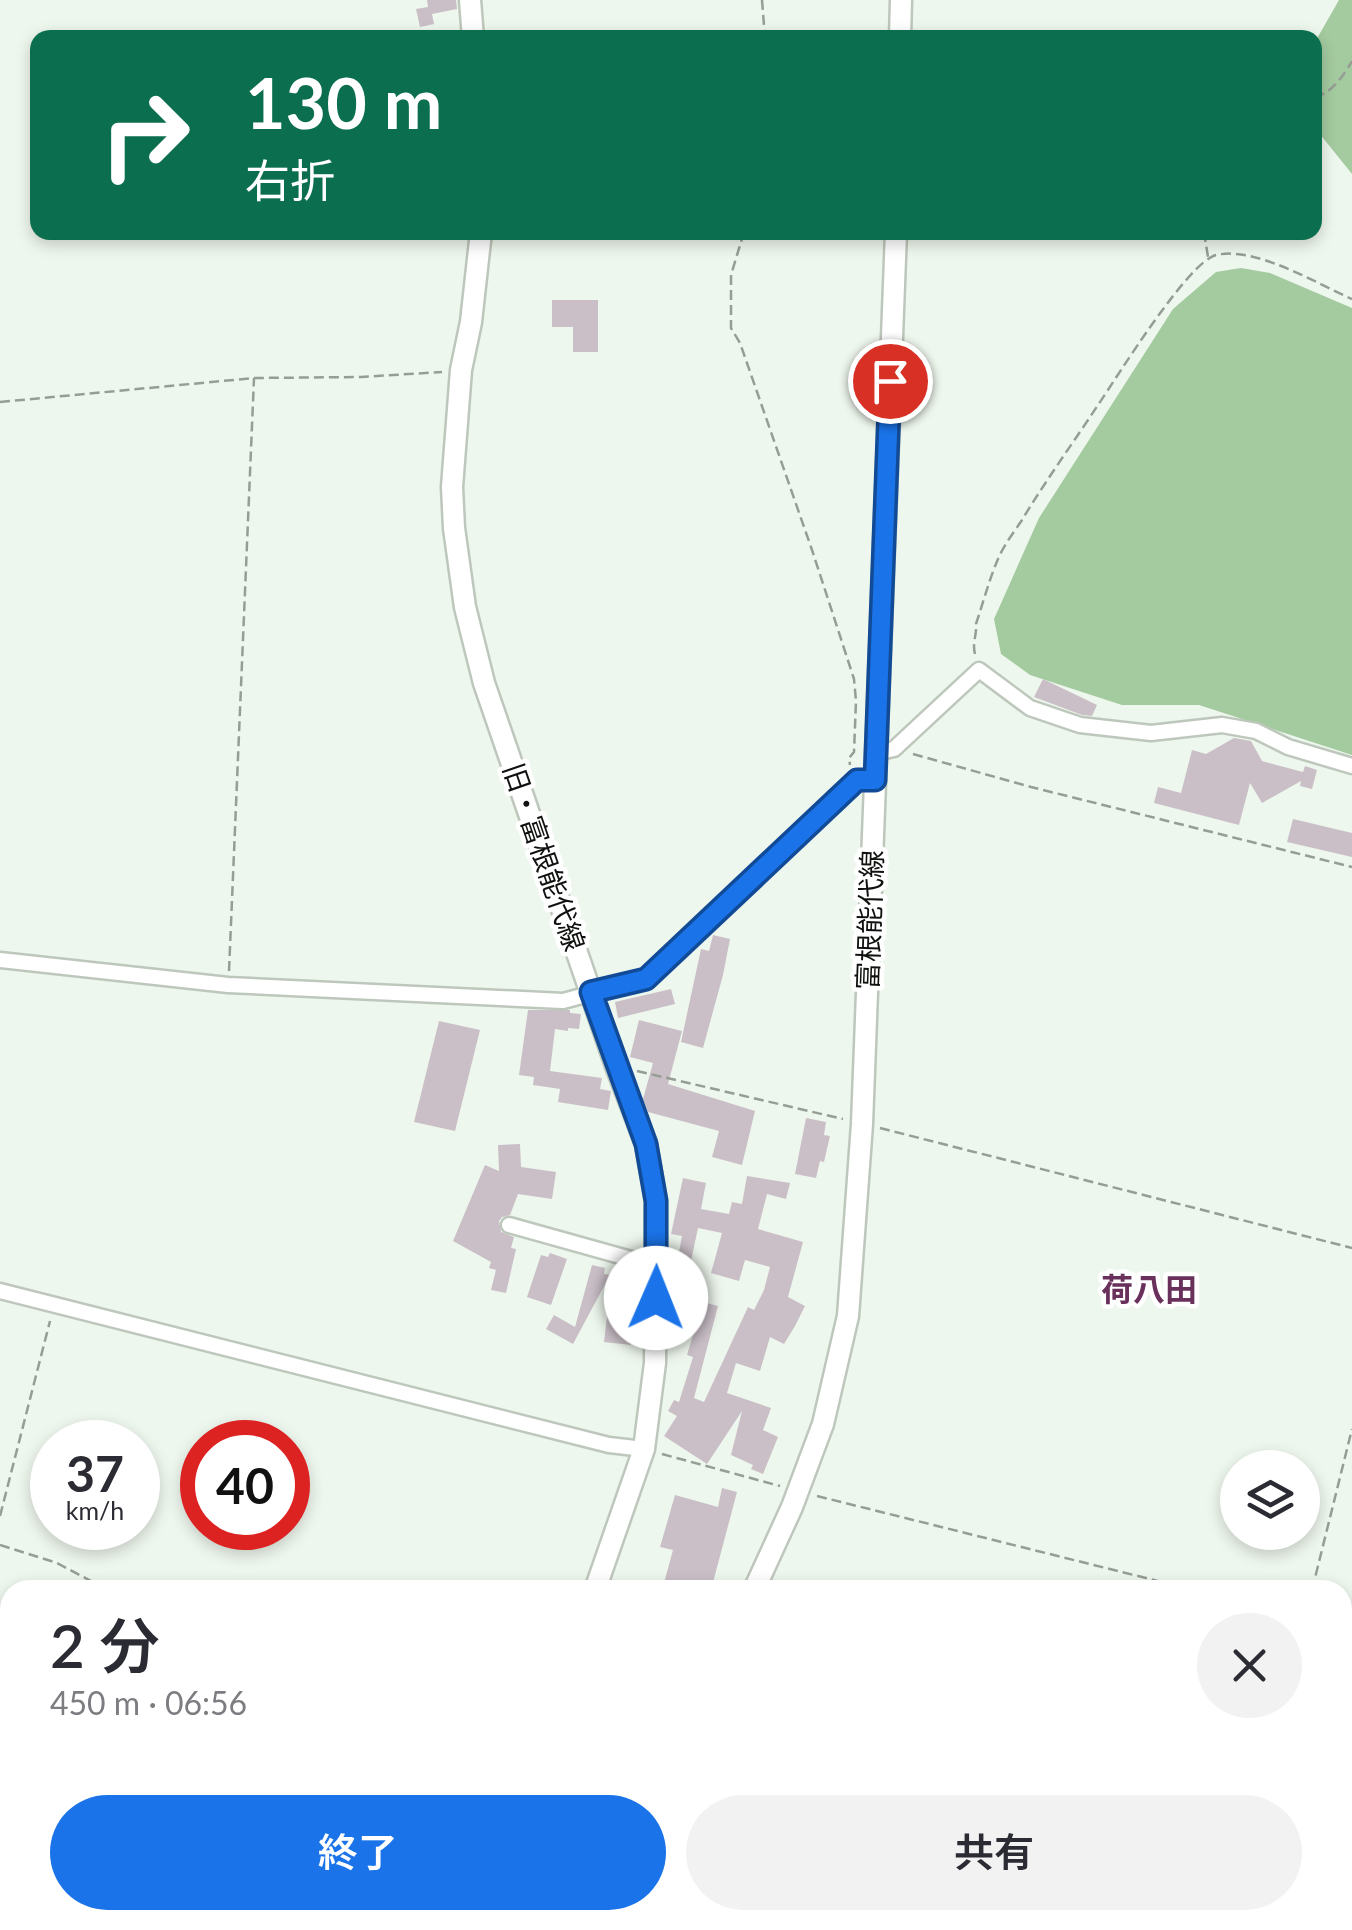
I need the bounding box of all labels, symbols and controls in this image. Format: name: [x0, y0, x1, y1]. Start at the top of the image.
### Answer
text: 130 m: [245, 60, 442, 144]
icon: right: [80, 70, 210, 200]
text: 右折: [245, 153, 335, 207]
pin: [848, 339, 933, 424]
icon: arrive: [863, 354, 918, 409]
street label: 旧・富根能代線: [497, 758, 593, 955]
street label: 富根能代線: [850, 849, 888, 991]
position arrow: [604, 1246, 708, 1350]
district label: 荷八田: [1101, 1269, 1197, 1308]
speed limit sign: 40: [180, 1420, 310, 1550]
text: 37: [66, 1443, 124, 1503]
map controls: [1220, 1450, 1320, 1550]
button: layers: [1220, 1450, 1320, 1550]
text: km/h: [66, 1495, 124, 1525]
text: 2 分: [50, 1609, 160, 1681]
button: close: [1197, 1613, 1302, 1718]
text: 450 m · 06:56: [50, 1683, 247, 1722]
button: 終了: [50, 1795, 666, 1910]
button: 共有: [686, 1795, 1302, 1910]

